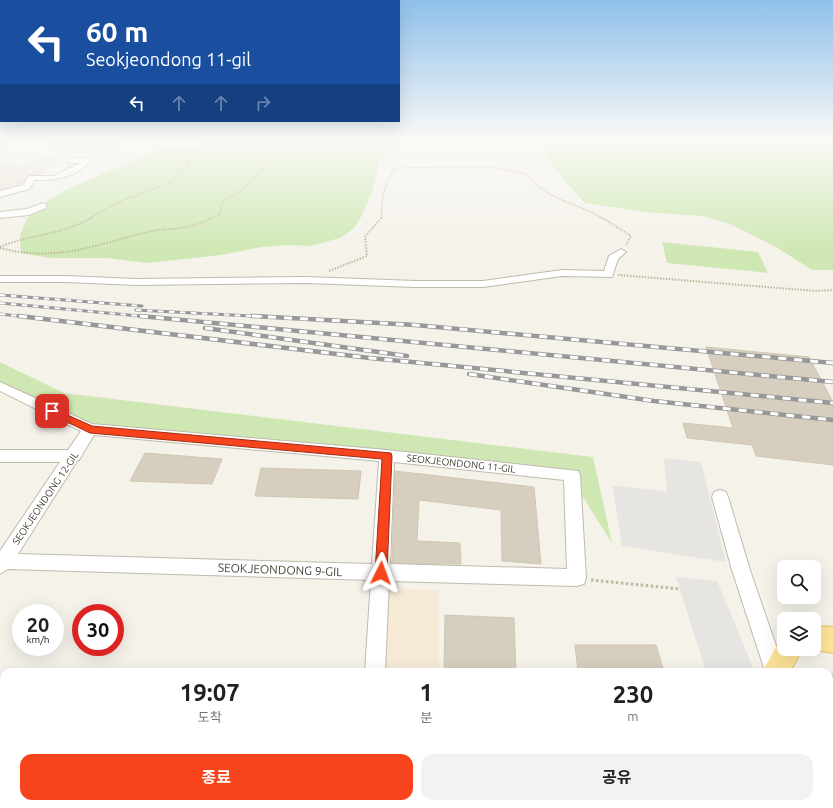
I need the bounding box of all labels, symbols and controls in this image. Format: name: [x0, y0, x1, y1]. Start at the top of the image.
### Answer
icon: left: [20, 16, 72, 68]
text: 60 m: [86, 16, 148, 47]
text: Seokjeondong 11-gil: [86, 49, 251, 69]
icon: left: [126, 92, 148, 114]
icon: ahead: [168, 92, 190, 114]
icon: ahead: [210, 92, 232, 114]
icon: right: [252, 92, 274, 114]
pin: [35, 394, 69, 428]
icon: arrive: [41, 400, 63, 422]
street label: SEOKJEONDONG 12-GIL: [10, 450, 81, 547]
street label: SEOKJEONDONG 11-GIL: [406, 452, 516, 475]
position arrow: [360, 552, 402, 594]
map controls: [777, 560, 821, 656]
button: search: [777, 560, 821, 604]
street label: SEOKJEONDONG 9-GIL: [218, 561, 342, 578]
speed limit sign: 30: [72, 604, 124, 656]
button: layers: [777, 612, 821, 656]
text: 20: [27, 613, 49, 636]
text: km/h: [26, 634, 50, 645]
text: 19:07: [180, 679, 240, 706]
text: 1: [419, 679, 433, 706]
text: 230: [613, 681, 653, 708]
text: m: [627, 709, 639, 723]
text: 도착: [198, 710, 222, 724]
text: 분: [420, 710, 432, 724]
button: 종료: [20, 754, 413, 800]
button: 공유: [421, 754, 813, 800]

